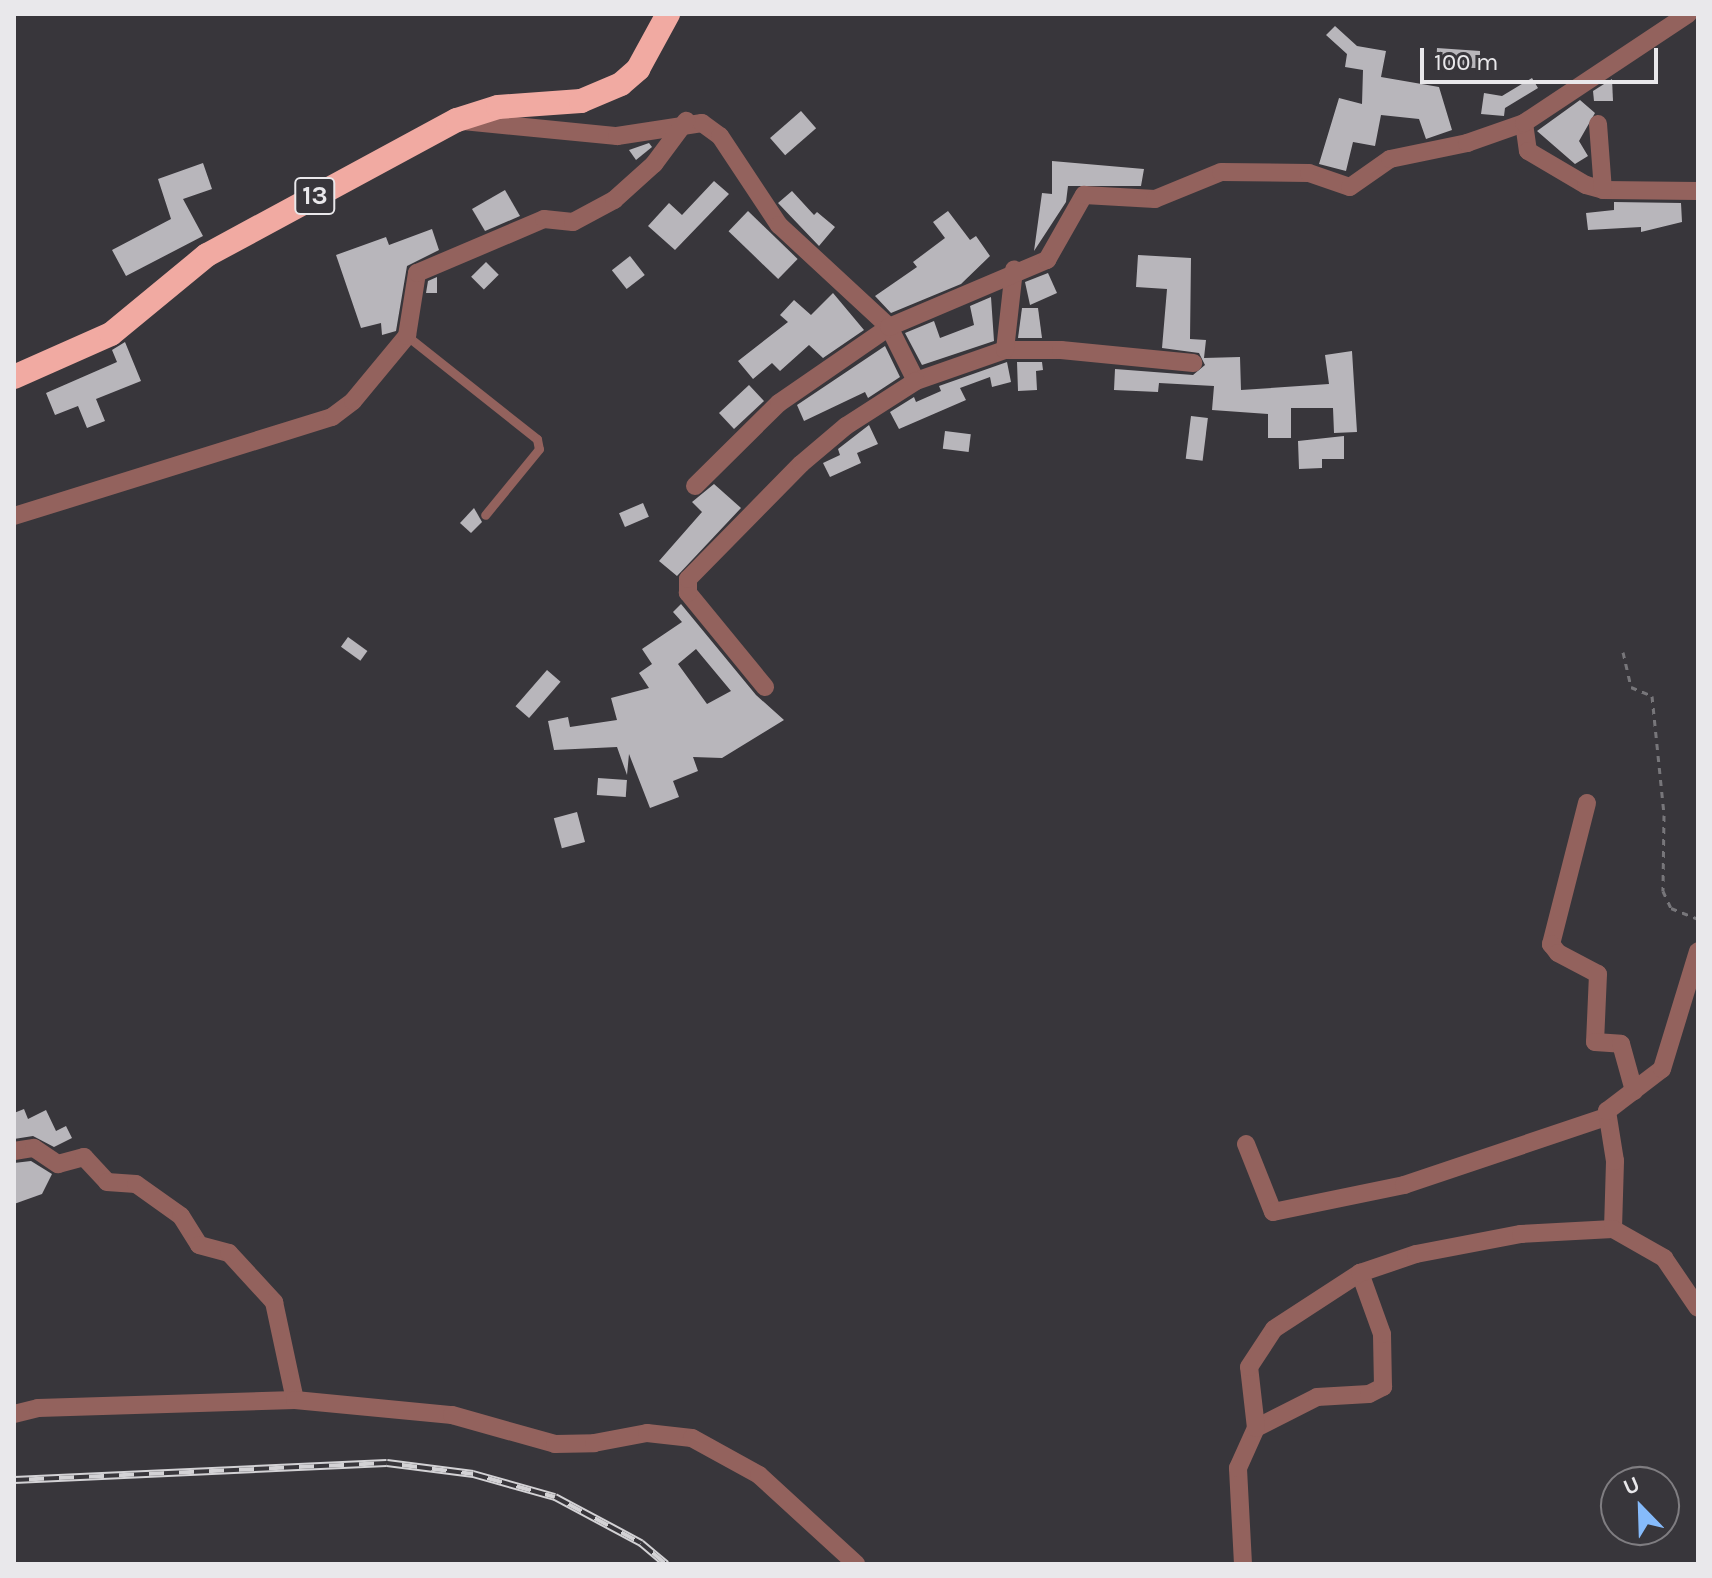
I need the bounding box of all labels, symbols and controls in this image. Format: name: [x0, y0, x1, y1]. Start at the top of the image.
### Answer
scale bar: [1424, 32, 1662, 82]
text: 100 m: [1434, 48, 1499, 76]
road number: 13: [293, 174, 337, 218]
north arrow: [1600, 1466, 1680, 1546]
text: U: [1619, 1471, 1643, 1501]

